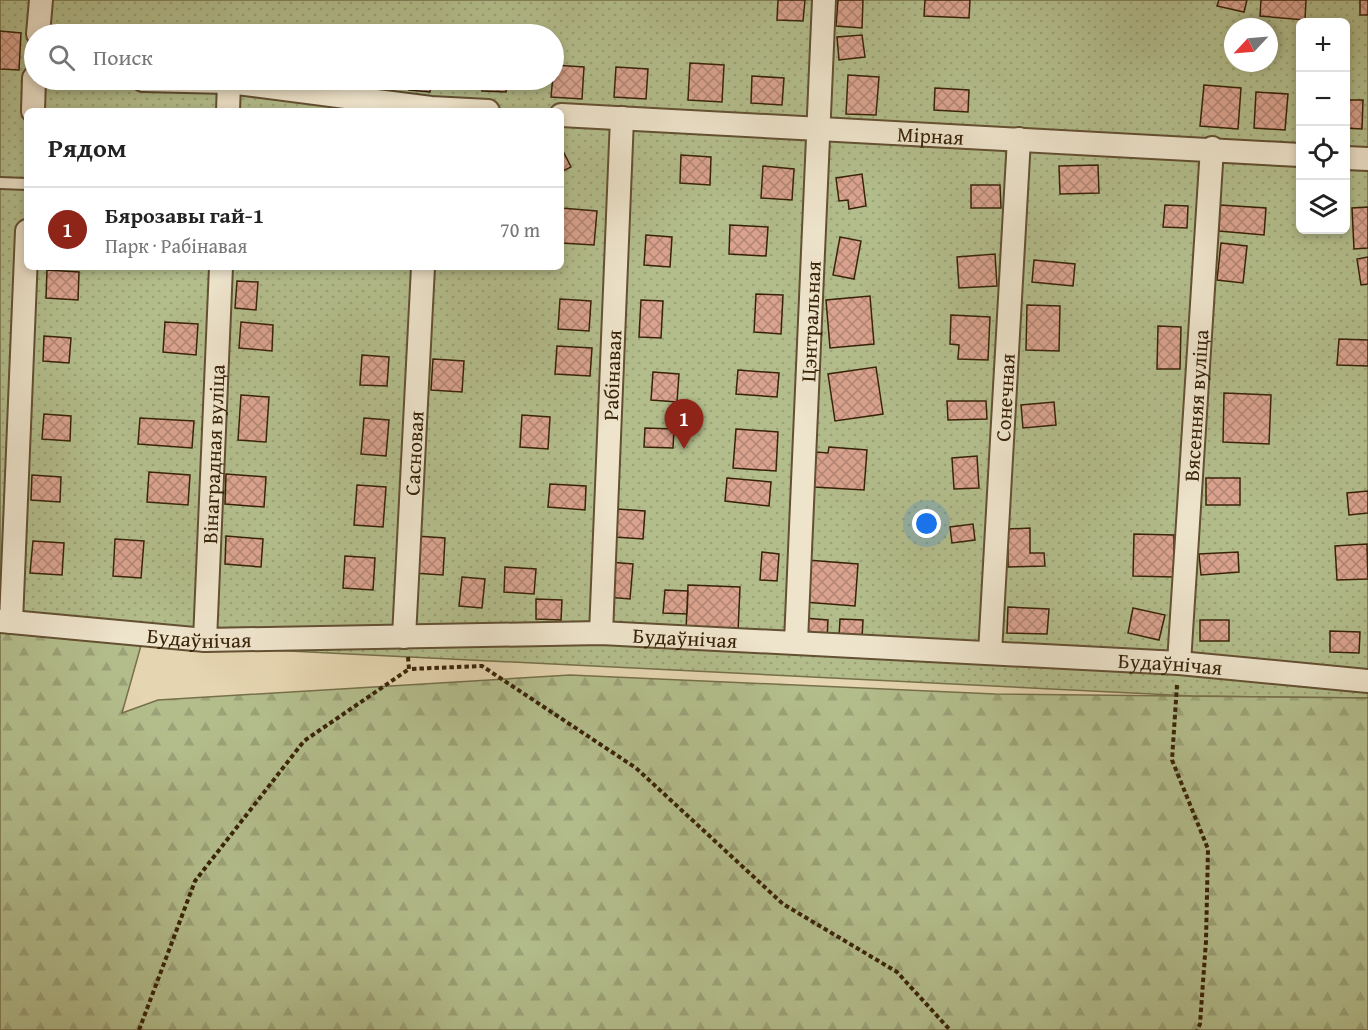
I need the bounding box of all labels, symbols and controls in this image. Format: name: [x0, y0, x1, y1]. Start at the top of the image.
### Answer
north arrow: [1224, 18, 1278, 72]
map controls: [1296, 18, 1350, 234]
button: +: [1296, 18, 1350, 72]
search box: [24, 24, 564, 90]
icon: search: [45, 41, 78, 74]
text: Поиск: [93, 41, 153, 73]
button: −: [1296, 72, 1350, 126]
street label: Мірная: [896, 118, 965, 152]
button: locate: [1296, 126, 1350, 180]
text: Рядом: [48, 128, 126, 167]
button: layers: [1296, 180, 1350, 234]
text: Бярозавы гай-1: [105, 199, 264, 231]
text: 1: [62, 215, 73, 244]
text: 70 m: [500, 215, 540, 244]
text: Парк · Рабінавая: [105, 231, 247, 260]
street label: Цэнтральная: [792, 260, 828, 383]
street label: Рабінавая: [594, 329, 629, 421]
street label: Вясенняя вуліца: [1175, 329, 1216, 483]
street label: Сонечная: [986, 352, 1022, 442]
street label: Вінаградная вуліца: [194, 364, 232, 544]
pin: 1: [664, 400, 704, 449]
street label: Сасновая: [396, 410, 431, 496]
your location: [912, 509, 941, 538]
street label: Будаўнічая: [146, 619, 252, 656]
street label: Будаўнічая: [632, 619, 738, 656]
street label: Будаўнічая: [1117, 644, 1224, 683]

